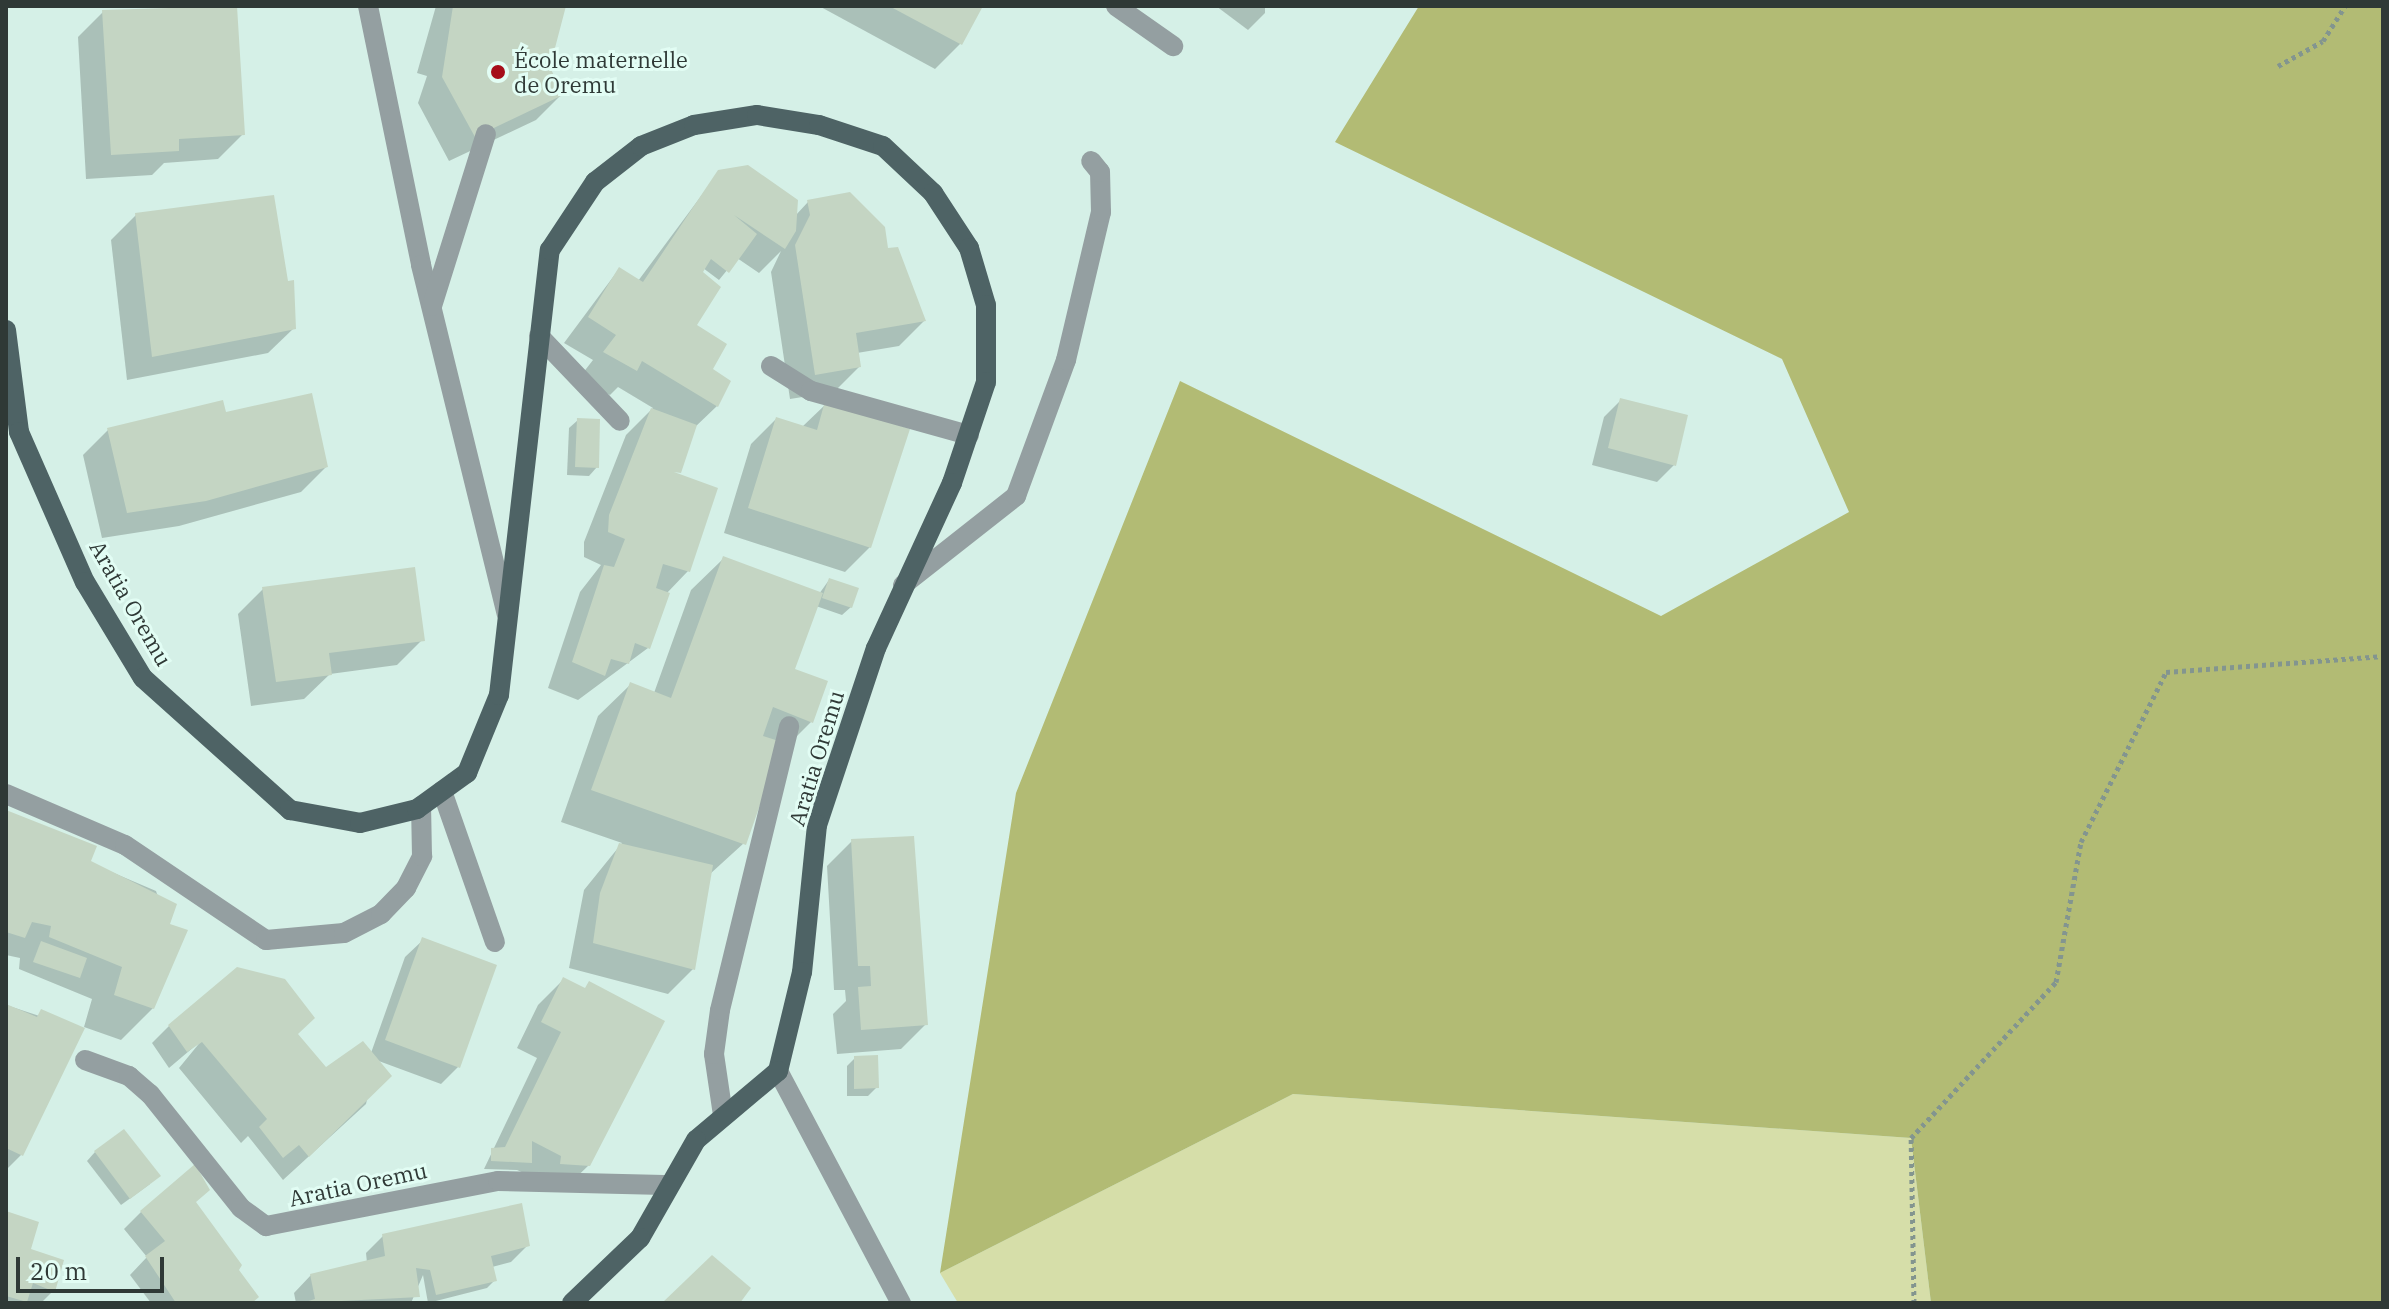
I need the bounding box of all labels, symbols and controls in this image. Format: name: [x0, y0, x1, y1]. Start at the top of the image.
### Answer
place label: École maternelle de Oremu: [514, 46, 688, 98]
marker: École maternelle de Oremu: [489, 63, 507, 81]
street label: Aratia Oremu: [84, 536, 178, 670]
street label: Aratia Oremu: [783, 687, 849, 829]
street label: Aratia Oremu: [287, 1157, 429, 1211]
scale bar: [20, 1241, 168, 1291]
text: 20 m: [30, 1255, 87, 1287]

